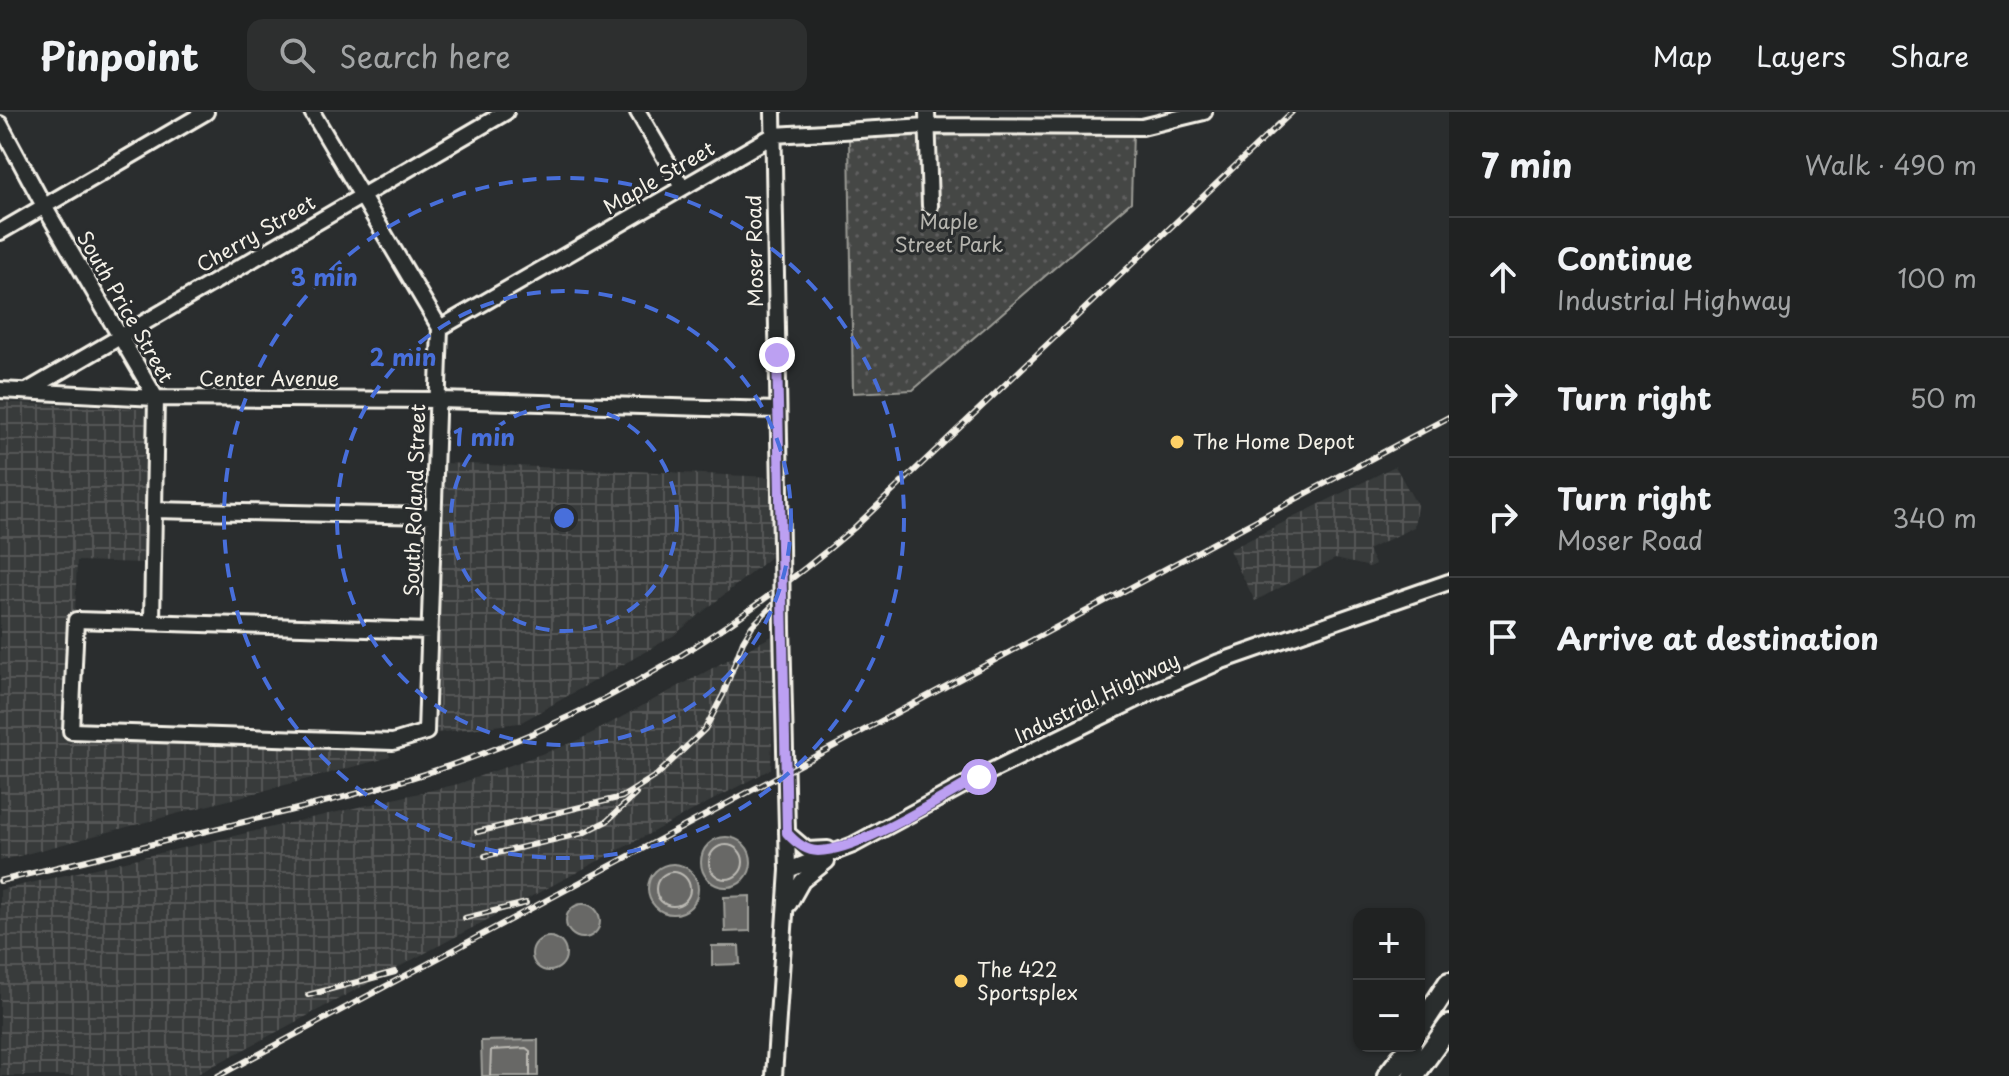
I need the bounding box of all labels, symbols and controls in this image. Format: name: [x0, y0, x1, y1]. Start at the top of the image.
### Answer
search box: [247, 19, 807, 91]
text: Pinpoint: [40, 27, 199, 84]
icon: search: [275, 33, 319, 77]
text: Search here: [339, 33, 511, 78]
text: Map: [1652, 34, 1712, 77]
text: Layers: [1756, 34, 1846, 77]
text: Share: [1890, 34, 1969, 77]
street label: Maple Street: [597, 133, 720, 221]
text: 7 min: [1481, 138, 1572, 190]
text: Walk · 490 m: [1805, 145, 1977, 184]
street label: Cherry Street: [191, 187, 320, 279]
street label: Moser Road: [738, 195, 770, 308]
park label: Maple Street Park: [895, 206, 1003, 259]
street label: South Price Street: [70, 225, 182, 388]
text: Continue: [1557, 235, 1692, 280]
icon: ahead: [1481, 255, 1525, 299]
text: 3 min: [290, 258, 358, 294]
text: 100 m: [1897, 258, 1977, 297]
text: Industrial Highway: [1557, 280, 1792, 319]
route end: [759, 337, 795, 373]
text: 2 min: [369, 338, 437, 374]
street label: Center Avenue: [199, 363, 339, 393]
icon: right: [1481, 375, 1525, 419]
text: Turn right: [1557, 375, 1712, 420]
text: 50 m: [1910, 378, 1977, 417]
street label: South Roland Street: [396, 403, 432, 597]
text: 1 min: [453, 418, 515, 454]
place label: The Home Depot: [1193, 426, 1355, 456]
marker: The Home Depot: [1168, 433, 1186, 451]
text: Turn right: [1557, 475, 1712, 520]
icon: right: [1481, 495, 1525, 539]
text: 340 m: [1892, 498, 1977, 537]
centre of rings: [550, 504, 578, 532]
text: Moser Road: [1557, 520, 1703, 559]
icon: arrive: [1481, 615, 1525, 659]
text: Arrive at destination: [1557, 615, 1879, 660]
street label: Industrial Highway: [1009, 644, 1184, 750]
route start: [961, 759, 997, 795]
map controls: [1353, 908, 1425, 1052]
button: +: [1353, 908, 1425, 980]
place label: The 422 Sportsplex: [977, 954, 1078, 1007]
marker: The 422 Sportsplex: [952, 972, 970, 990]
button: −: [1353, 980, 1425, 1052]

